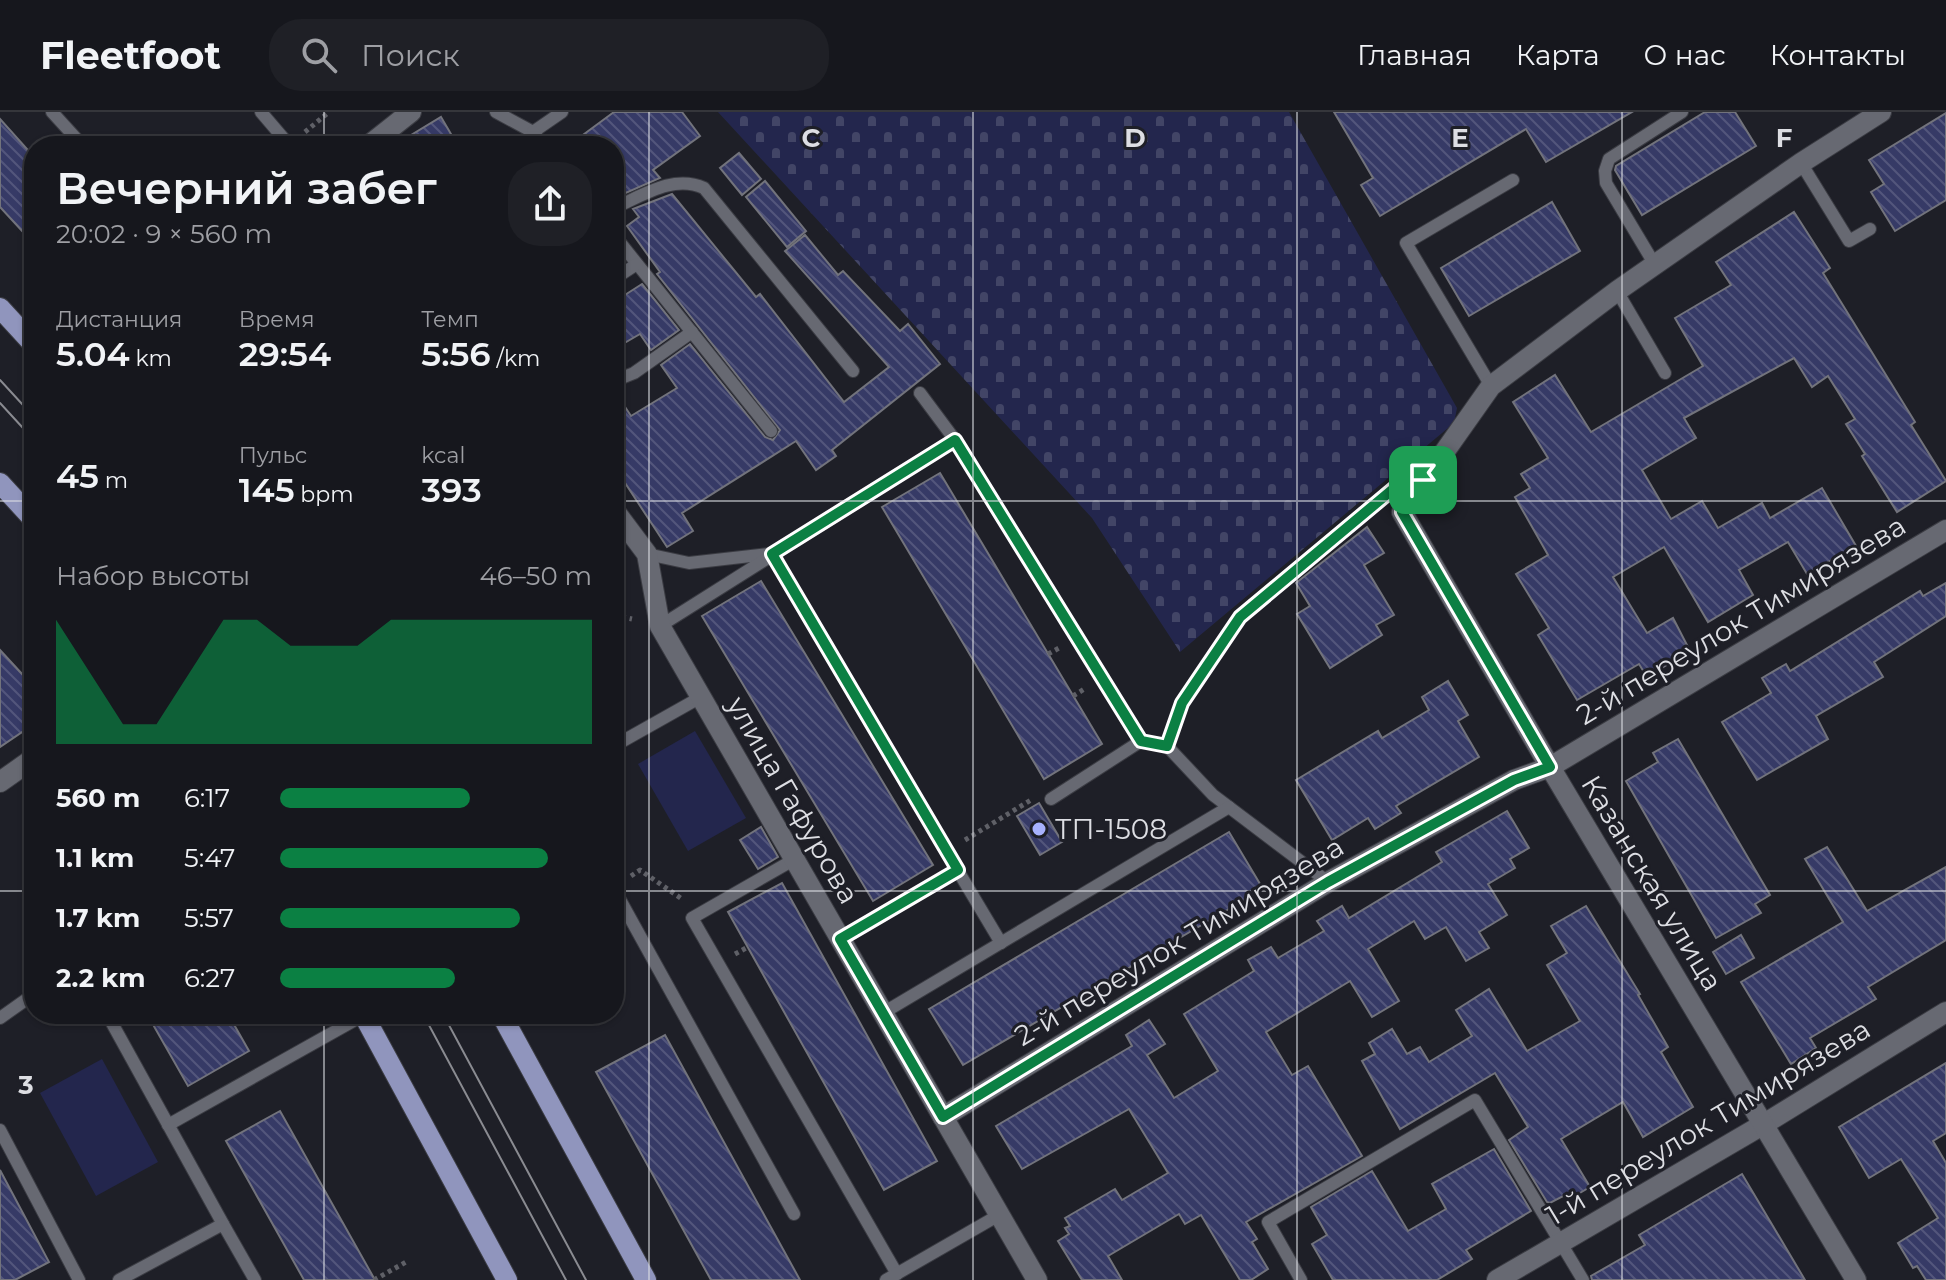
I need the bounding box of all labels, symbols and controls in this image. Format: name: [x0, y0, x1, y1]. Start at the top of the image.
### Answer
search box: [269, 19, 829, 91]
text: Fleetfoot: [40, 32, 221, 79]
icon: search: [297, 33, 341, 77]
text: Поиск: [361, 37, 460, 74]
text: Главная: [1357, 38, 1472, 72]
text: Карта: [1516, 38, 1600, 72]
text: О нас: [1644, 38, 1726, 72]
text: Контакты: [1770, 38, 1906, 72]
text: C: [802, 122, 821, 154]
text: D: [1124, 122, 1146, 154]
text: E: [1451, 122, 1469, 154]
text: F: [1776, 122, 1792, 154]
text: Вечерний забег: [56, 161, 437, 215]
button: share: [508, 162, 592, 246]
text: 20:02 · 9 × 560 m: [56, 218, 272, 250]
text: Дистанция: [56, 306, 182, 333]
text: Время: [239, 306, 315, 333]
text: Темп: [421, 306, 479, 333]
text: 5.04: [56, 333, 130, 375]
text: 29:54: [239, 333, 331, 375]
text: 5:56: [421, 333, 491, 375]
text: km: [130, 345, 172, 372]
text: /km: [491, 345, 540, 372]
text: Пульс: [239, 442, 307, 469]
text: kcal: [421, 442, 465, 469]
pin: [1389, 446, 1457, 514]
text: 45: [56, 455, 99, 497]
icon: arrive: [1401, 458, 1445, 502]
text: m: [99, 467, 128, 494]
text: 145: [239, 469, 295, 511]
text: 393: [421, 469, 482, 511]
text: bpm: [295, 481, 354, 508]
street label: 2-й переулок Тимирязева: [1570, 508, 1912, 732]
text: Набор высоты: [56, 560, 250, 592]
text: 46–50 m: [480, 560, 592, 592]
street label: улица Гафурова: [719, 689, 866, 910]
street label: Казанская улица: [1574, 769, 1730, 997]
text: 560 m: [56, 782, 140, 814]
text: 6:17: [184, 782, 230, 814]
place label: ТП-1508: [1055, 812, 1167, 846]
marker: ТП-1508: [1030, 820, 1048, 838]
street label: 2-й переулок Тимирязева: [1008, 829, 1350, 1053]
text: 1.1 km: [56, 842, 134, 874]
text: 5:47: [184, 842, 235, 874]
text: 1.7 km: [56, 902, 140, 934]
text: 5:57: [184, 902, 234, 934]
text: 2.2 km: [56, 962, 146, 994]
text: 6:27: [184, 962, 235, 994]
street label: 1-й переулок Тимирязева: [1540, 1012, 1876, 1232]
text: 3: [17, 1069, 34, 1101]

